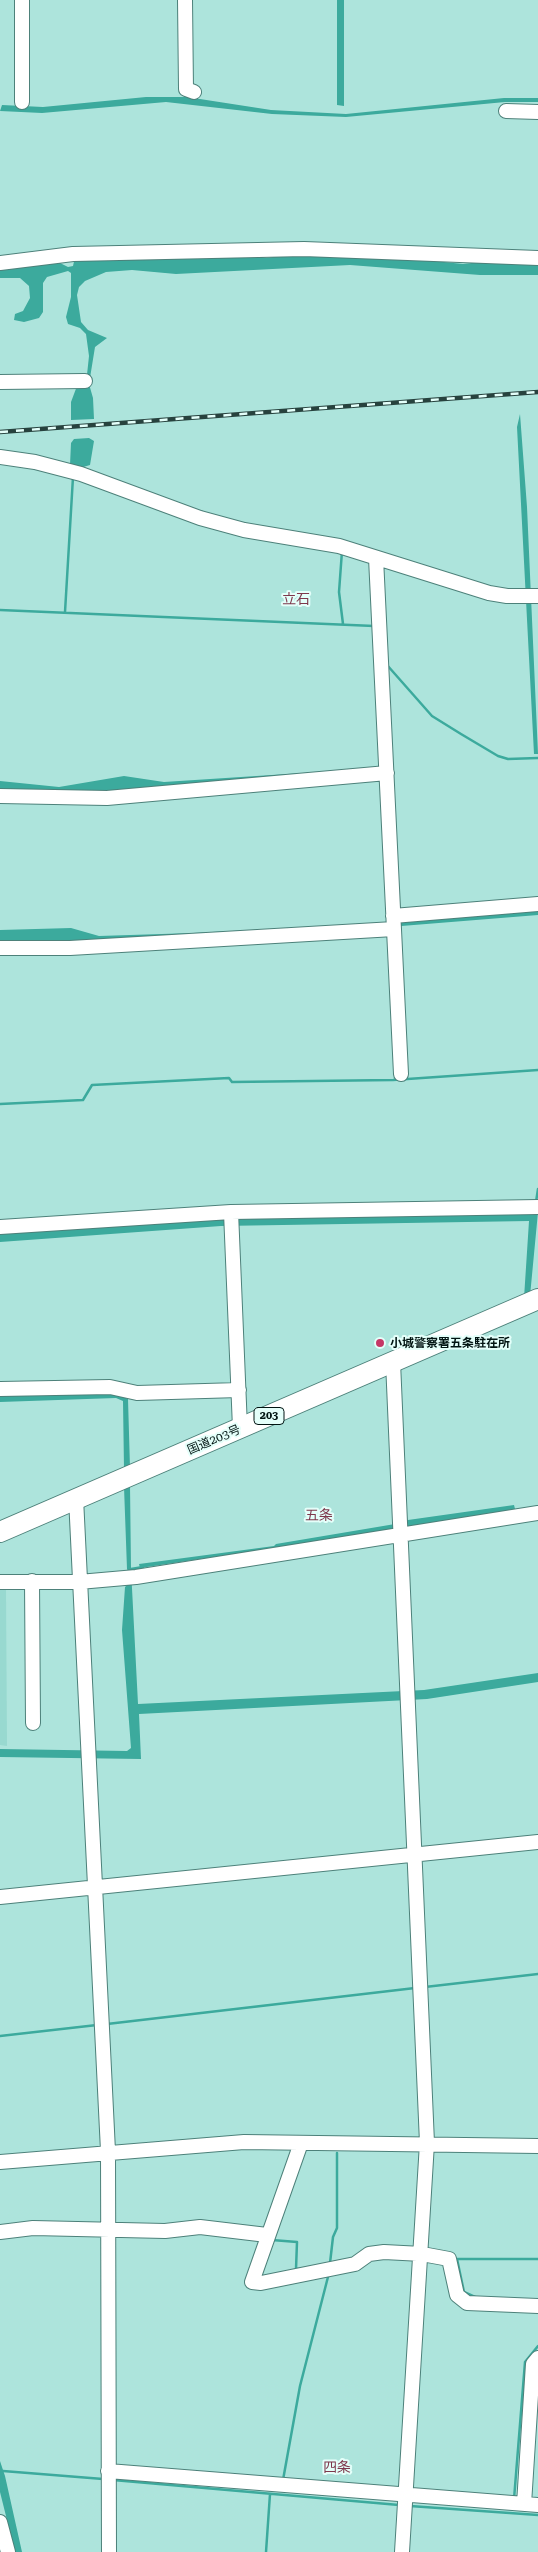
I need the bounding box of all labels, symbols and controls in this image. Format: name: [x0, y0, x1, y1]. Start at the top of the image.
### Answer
district label: 立石: [282, 592, 310, 608]
place label: 小城警察署五条駐在所: [390, 1336, 510, 1350]
marker: 小城警察署五条駐在所: [374, 1337, 386, 1349]
road number: 203: [254, 1408, 284, 1424]
street label: 国道203号: [185, 1422, 243, 1458]
district label: 五条: [305, 1508, 333, 1524]
district label: 四条: [323, 2460, 351, 2476]

